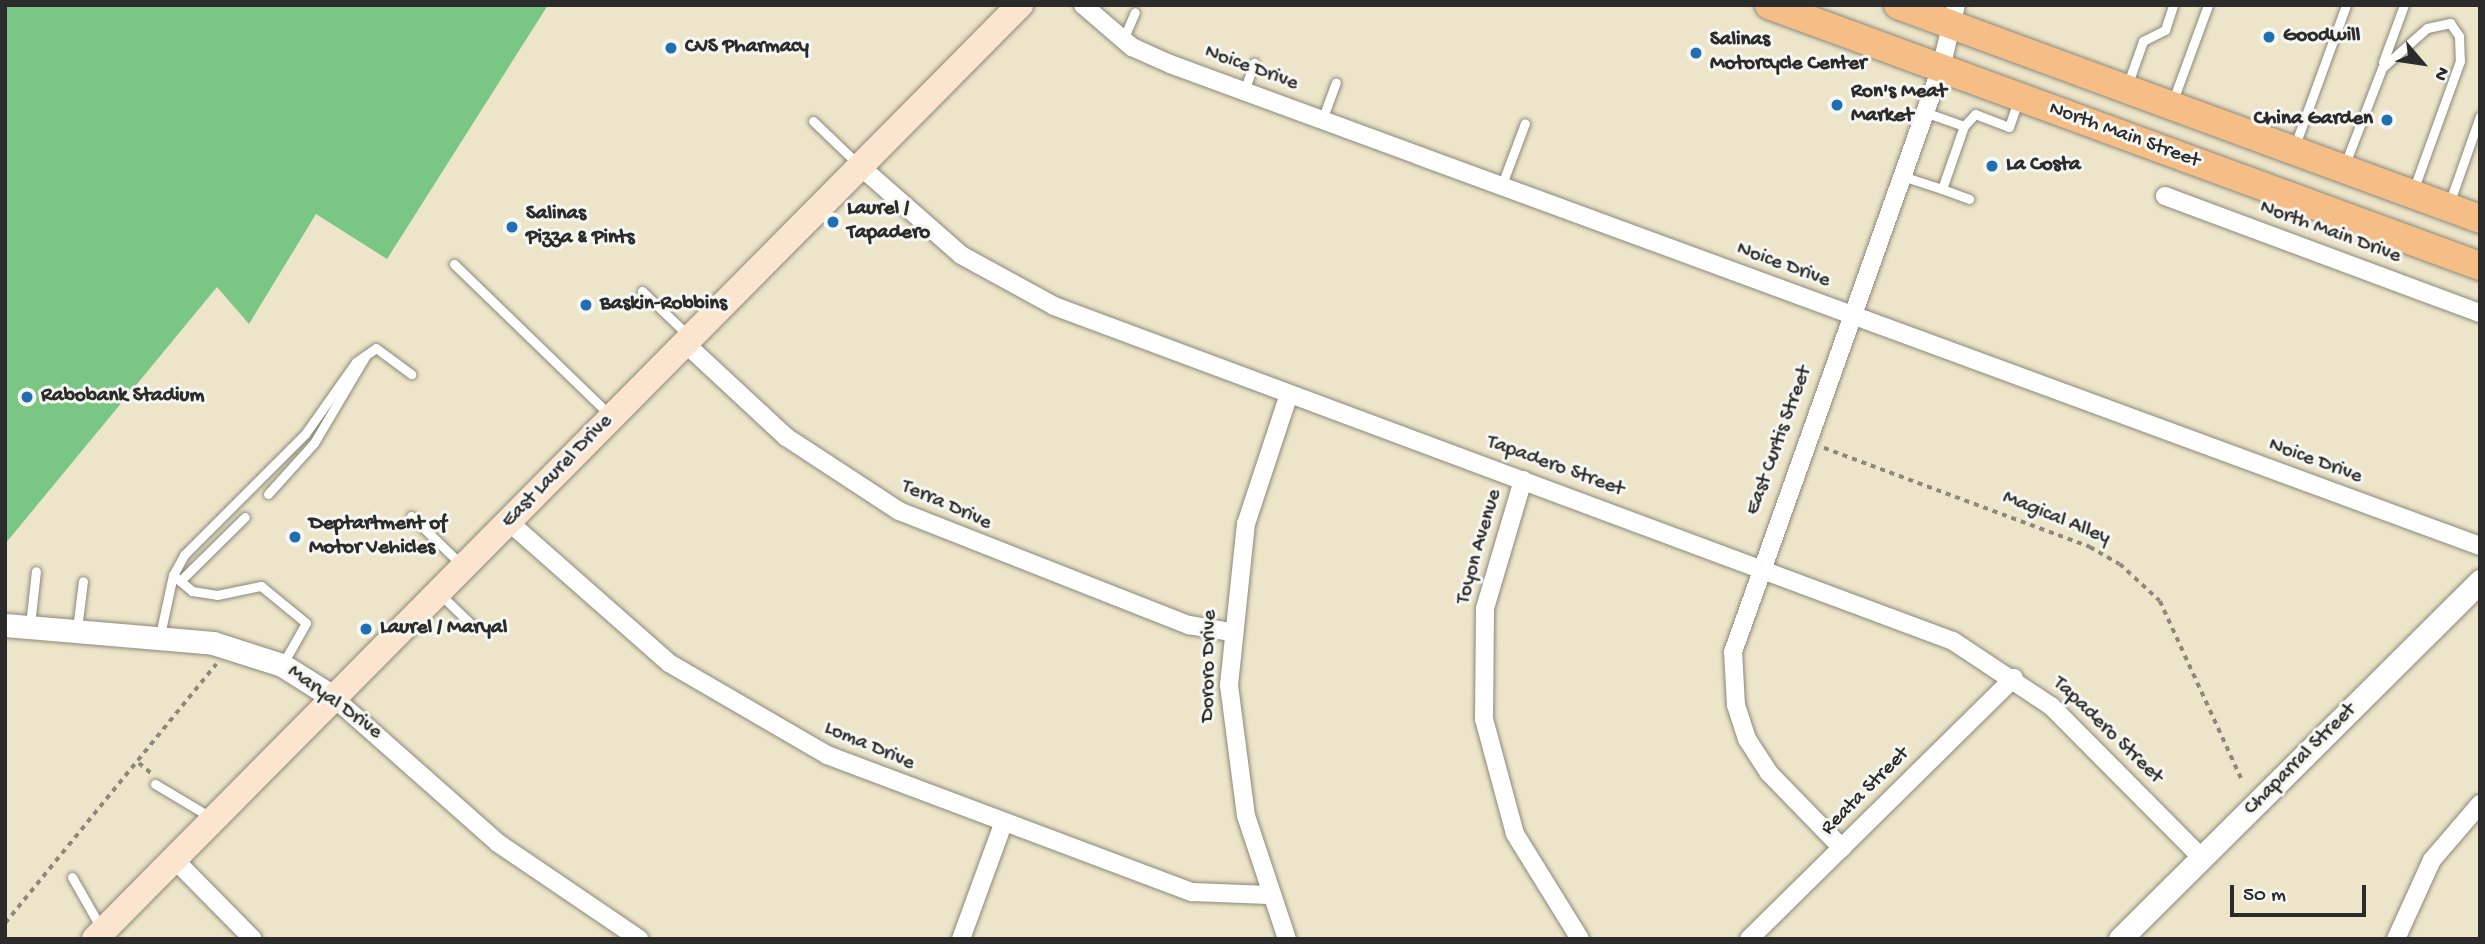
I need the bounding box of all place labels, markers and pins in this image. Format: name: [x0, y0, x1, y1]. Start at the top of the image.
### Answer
place label: Goodwill: [2283, 24, 2360, 50]
place label: Salinas Motorcycle Center: [1710, 28, 1866, 78]
marker: Goodwill: [2261, 29, 2277, 45]
place label: CVS Pharmacy: [685, 35, 809, 61]
marker: CVS Pharmacy: [663, 40, 679, 56]
marker: Salinas Motorcycle Center: [1688, 45, 1704, 61]
place label: Ron's Meat Market: [1851, 80, 1947, 130]
marker: Ron's Meat Market: [1829, 97, 1845, 113]
place label: China Garden: [2254, 107, 2373, 133]
marker: China Garden: [2379, 112, 2395, 128]
place label: La Costa: [2006, 153, 2081, 179]
marker: La Costa: [1984, 158, 2000, 174]
place label: Laurel / Tapadero: [847, 197, 930, 247]
place label: Salinas Pizza & Pints: [526, 202, 634, 252]
marker: Laurel / Tapadero: [825, 214, 841, 230]
marker: Salinas Pizza & Pints: [504, 219, 520, 235]
place label: Baskin-Robbins: [600, 292, 727, 318]
marker: Baskin-Robbins: [578, 297, 594, 313]
place label: Rabobank Stadium: [41, 384, 204, 410]
marker: Rabobank Stadium: [19, 389, 35, 405]
place label: Deptartment of Motor Vehicles: [309, 512, 447, 562]
marker: Deptartment of Motor Vehicles: [287, 529, 303, 545]
place label: Laurel / Maryal: [380, 616, 507, 642]
marker: Laurel / Maryal: [358, 621, 374, 637]

